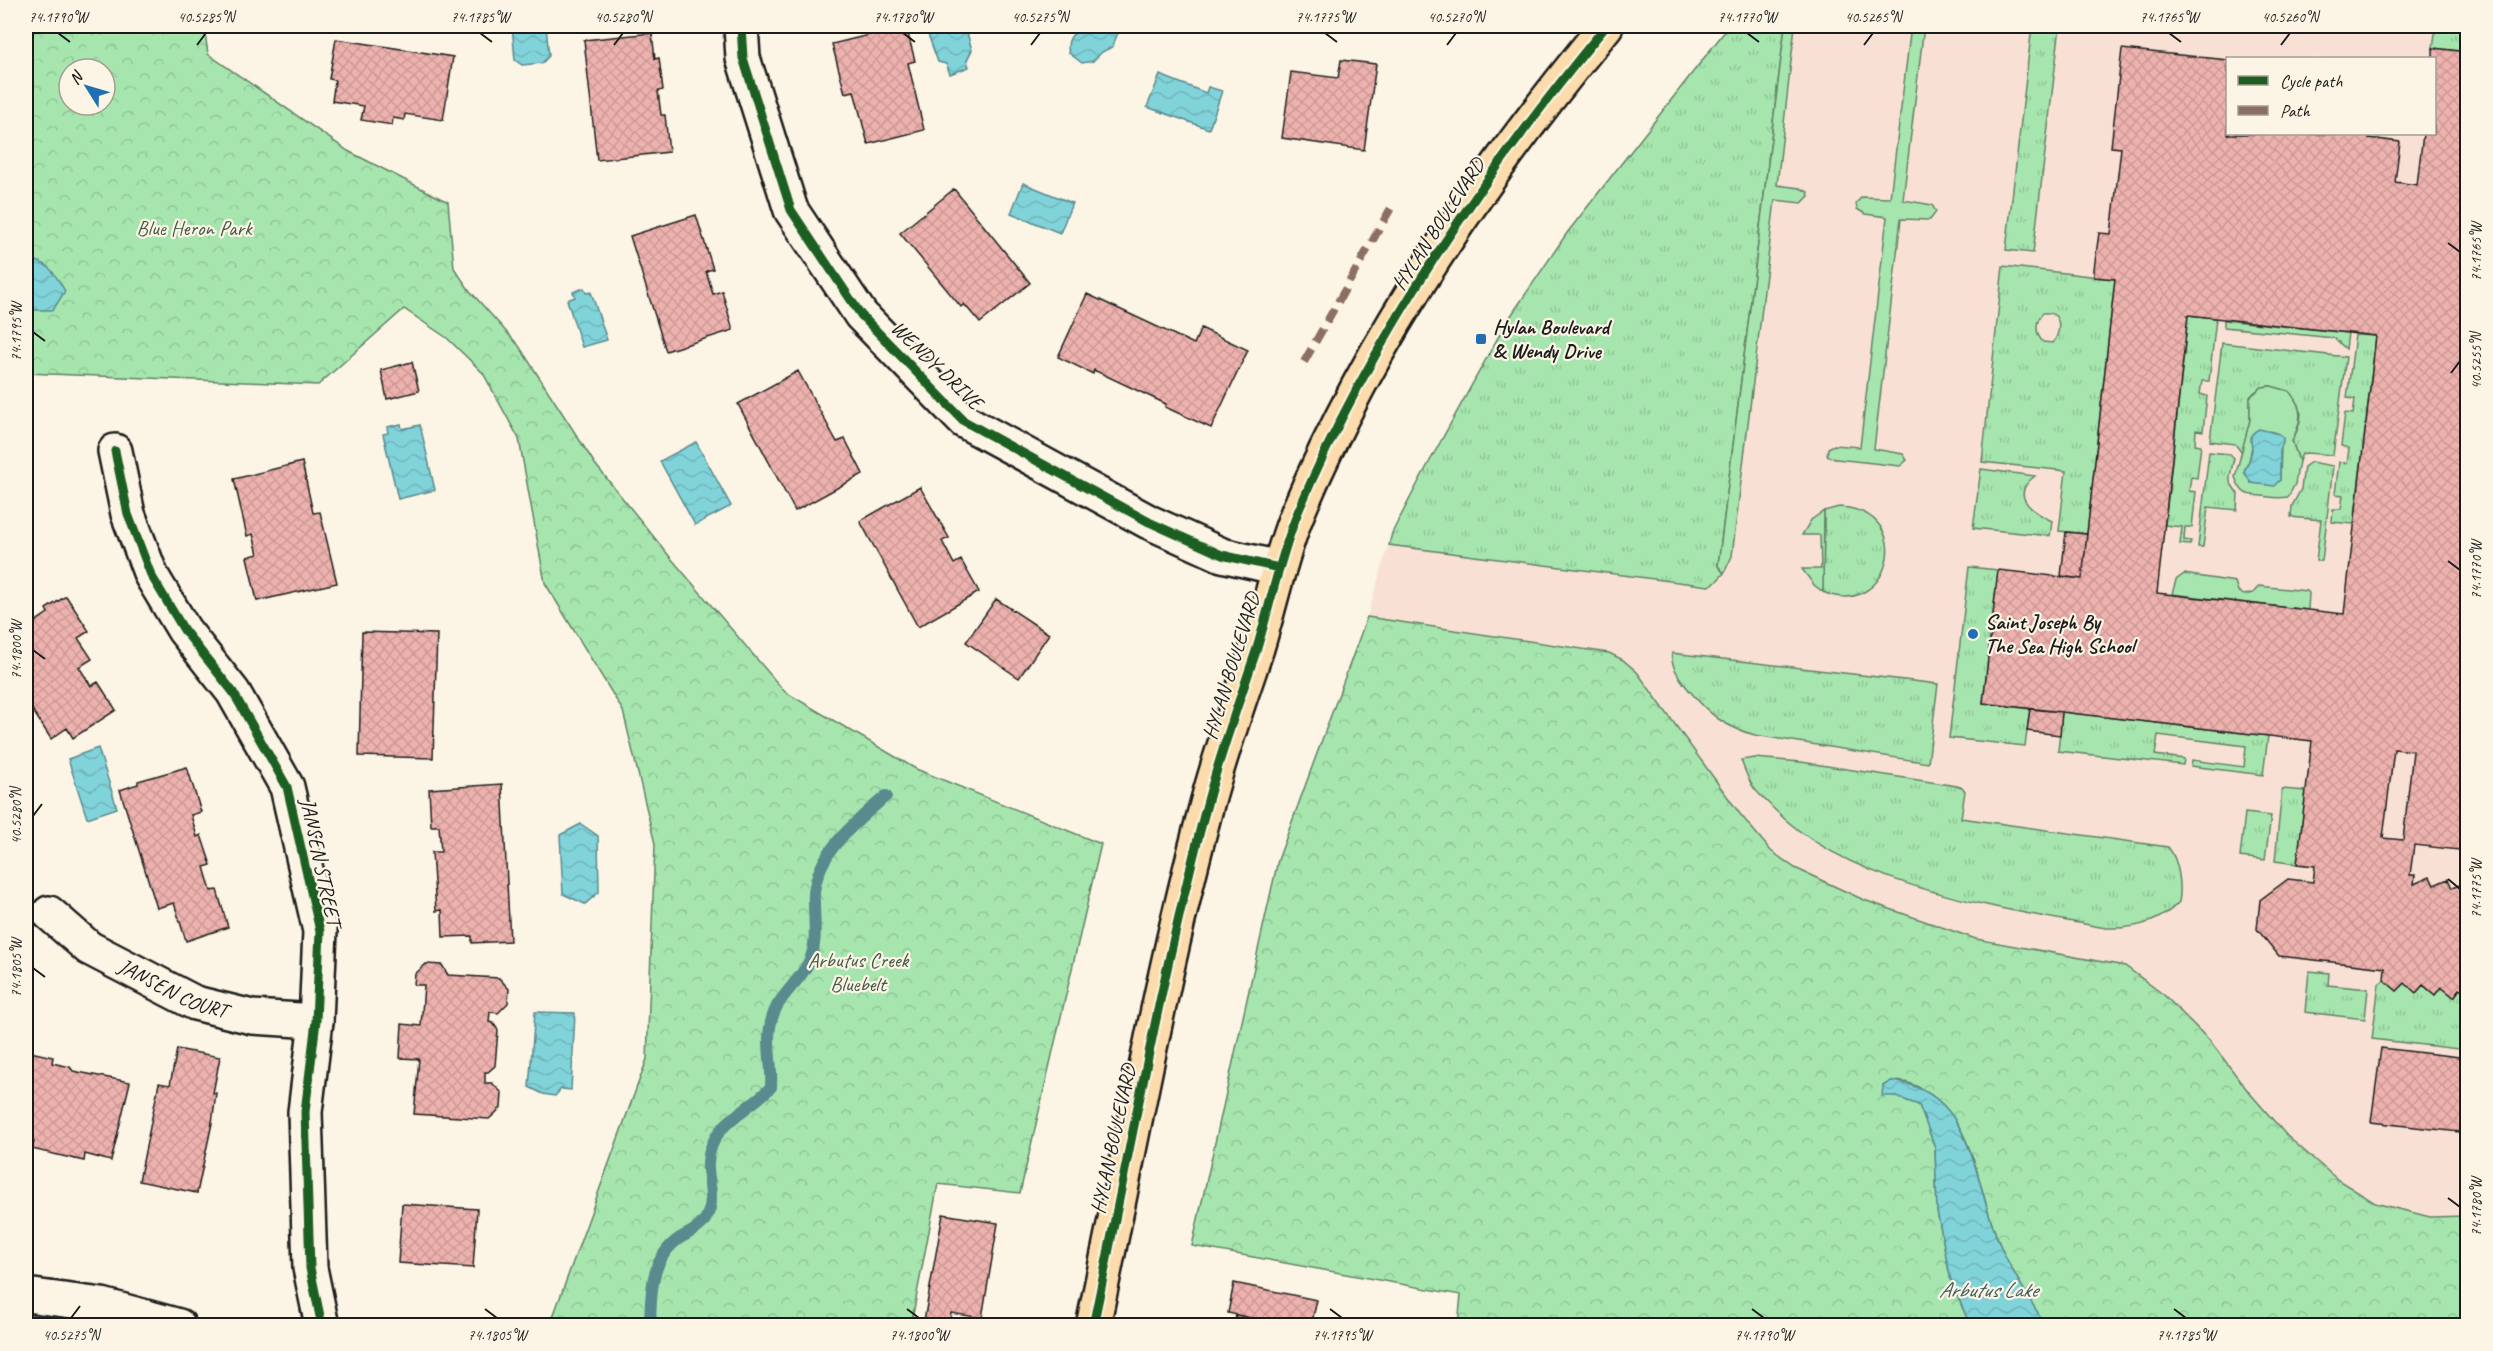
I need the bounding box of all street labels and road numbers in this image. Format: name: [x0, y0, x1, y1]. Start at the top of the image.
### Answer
street label: HYLAN BOULEVARD: [1386, 152, 1491, 295]
street label: WENDY DRIVE: [886, 315, 990, 417]
street label: HYLAN BOULEVARD: [1196, 588, 1266, 743]
street label: JANSEN STREET: [295, 795, 348, 933]
street label: JANSEN COURT: [113, 952, 235, 1025]
street label: HYLAN BOULEVARD: [1084, 1060, 1142, 1216]

